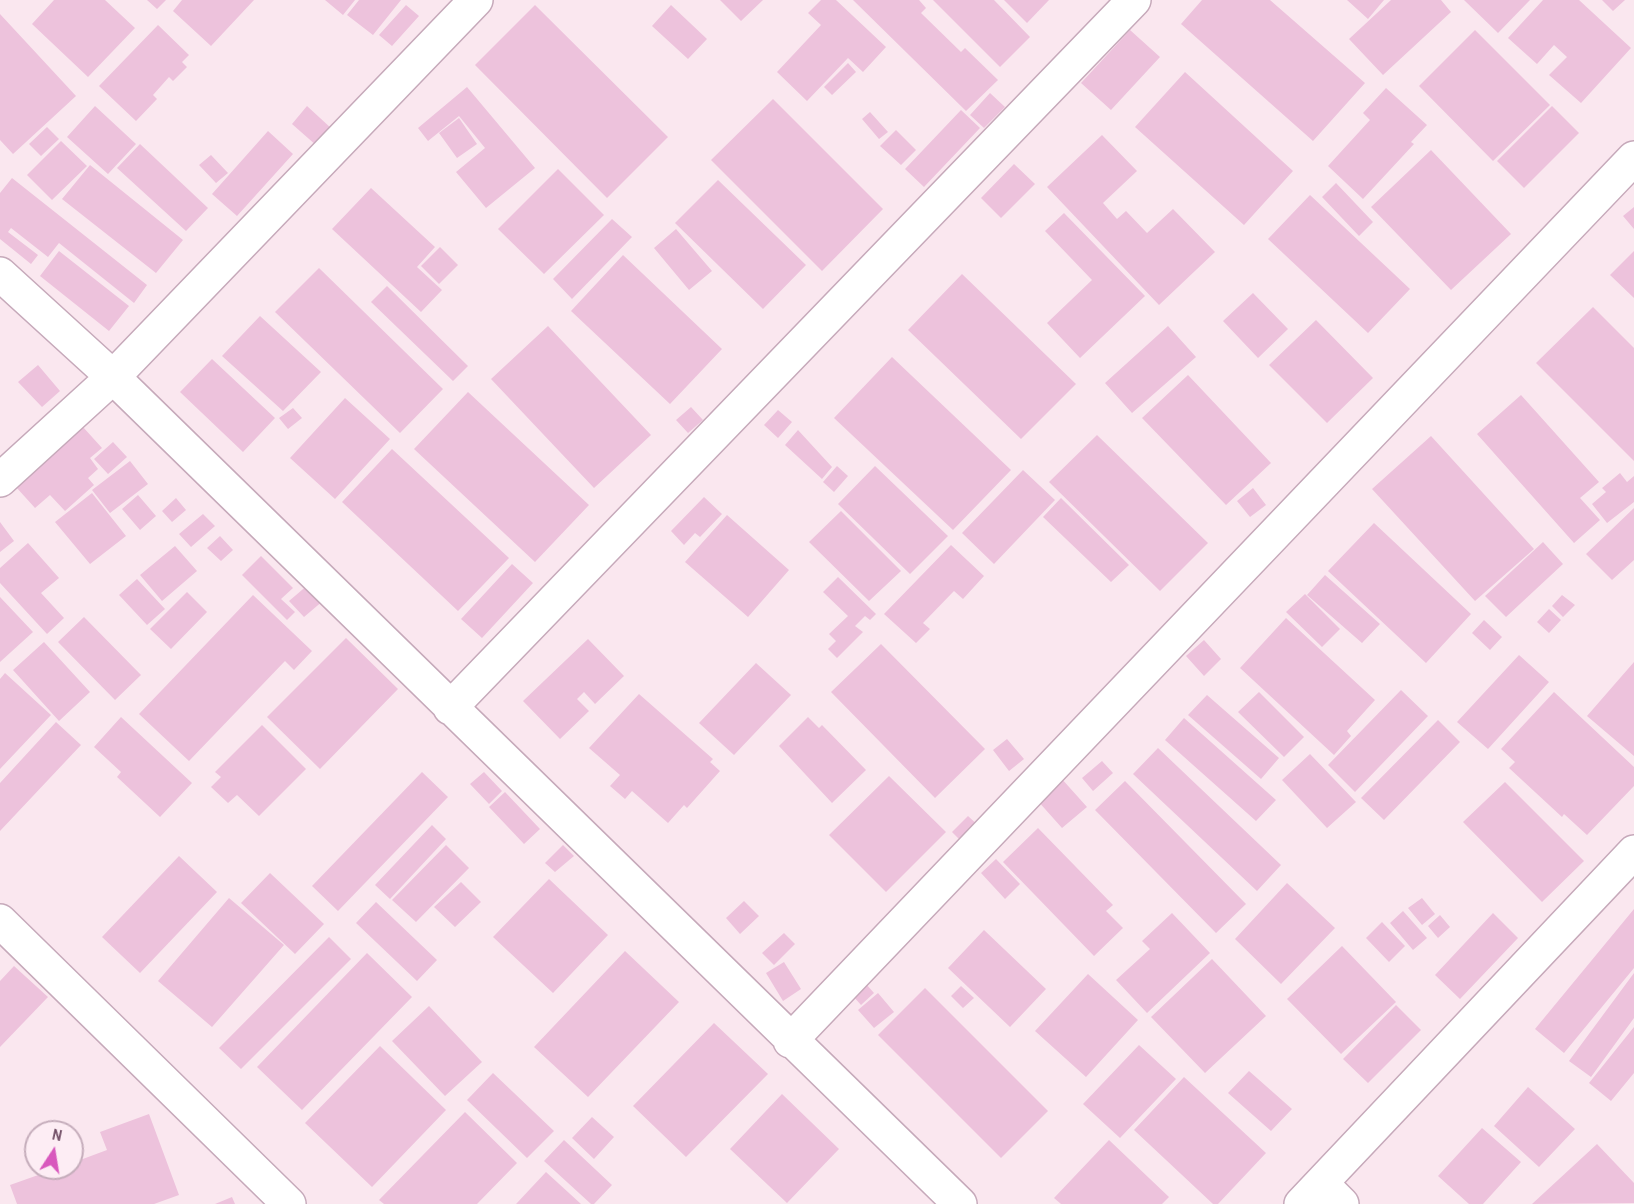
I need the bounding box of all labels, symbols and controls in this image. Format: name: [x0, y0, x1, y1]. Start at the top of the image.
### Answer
north arrow: [24, 1120, 84, 1180]
text: N: [50, 1123, 64, 1146]

